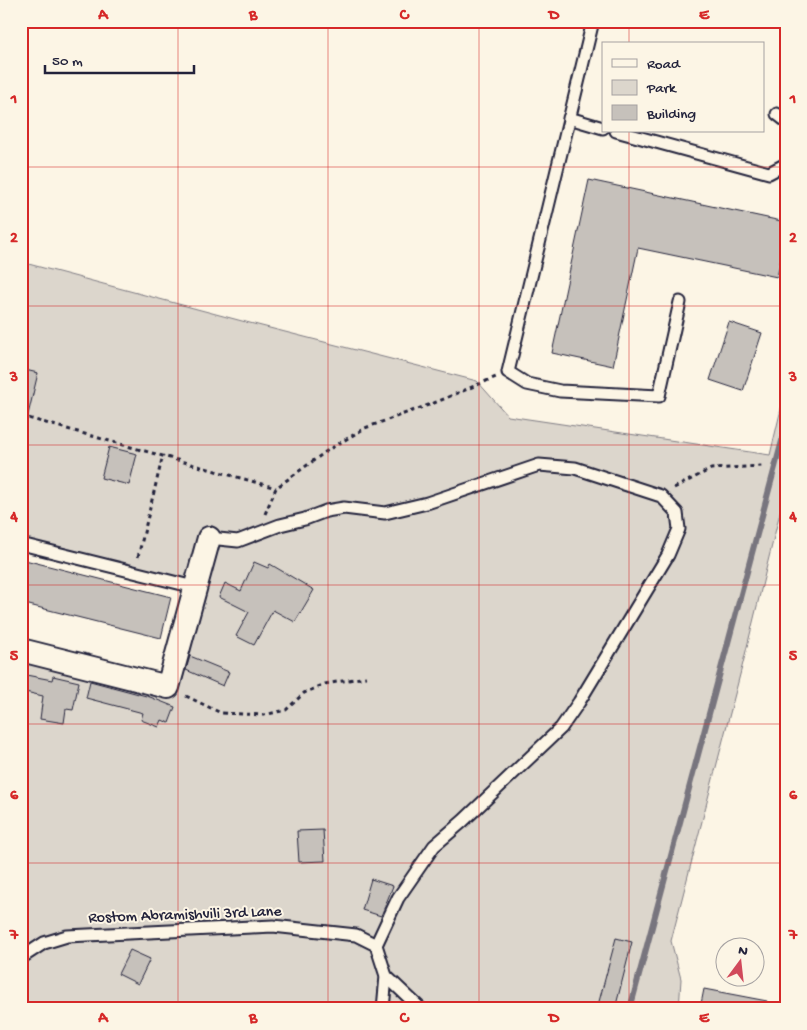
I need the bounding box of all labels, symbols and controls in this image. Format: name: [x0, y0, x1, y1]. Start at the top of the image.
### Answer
text: A: [97, 7, 109, 26]
text: B: [248, 7, 258, 26]
text: C: [399, 7, 410, 26]
text: D: [547, 7, 560, 26]
text: E: [699, 7, 710, 26]
scale bar: [45, 42, 194, 74]
legend: [602, 42, 764, 132]
text: 50 m: [52, 53, 83, 71]
text: Road: [647, 56, 681, 74]
text: Park: [646, 80, 677, 98]
text: 1: [10, 91, 17, 110]
text: 1: [789, 91, 796, 110]
text: Building: [646, 106, 696, 124]
text: 2: [10, 230, 18, 249]
text: 2: [789, 230, 797, 249]
text: 3: [9, 369, 18, 388]
text: 3: [788, 369, 797, 388]
text: 4: [9, 509, 18, 528]
text: 4: [788, 509, 797, 528]
text: 5: [10, 648, 19, 667]
text: 5: [789, 648, 798, 667]
text: 6: [10, 787, 19, 806]
text: 6: [789, 787, 798, 806]
street label: Rostom Abramishvili 3rd Lane: [88, 903, 283, 929]
text: 7: [9, 927, 19, 946]
text: 7: [788, 927, 798, 946]
north arrow: [714, 938, 764, 988]
text: N: [736, 942, 749, 961]
text: A: [97, 1010, 109, 1029]
text: B: [248, 1010, 258, 1029]
text: C: [399, 1010, 410, 1029]
text: D: [547, 1010, 560, 1029]
text: E: [699, 1010, 710, 1029]

